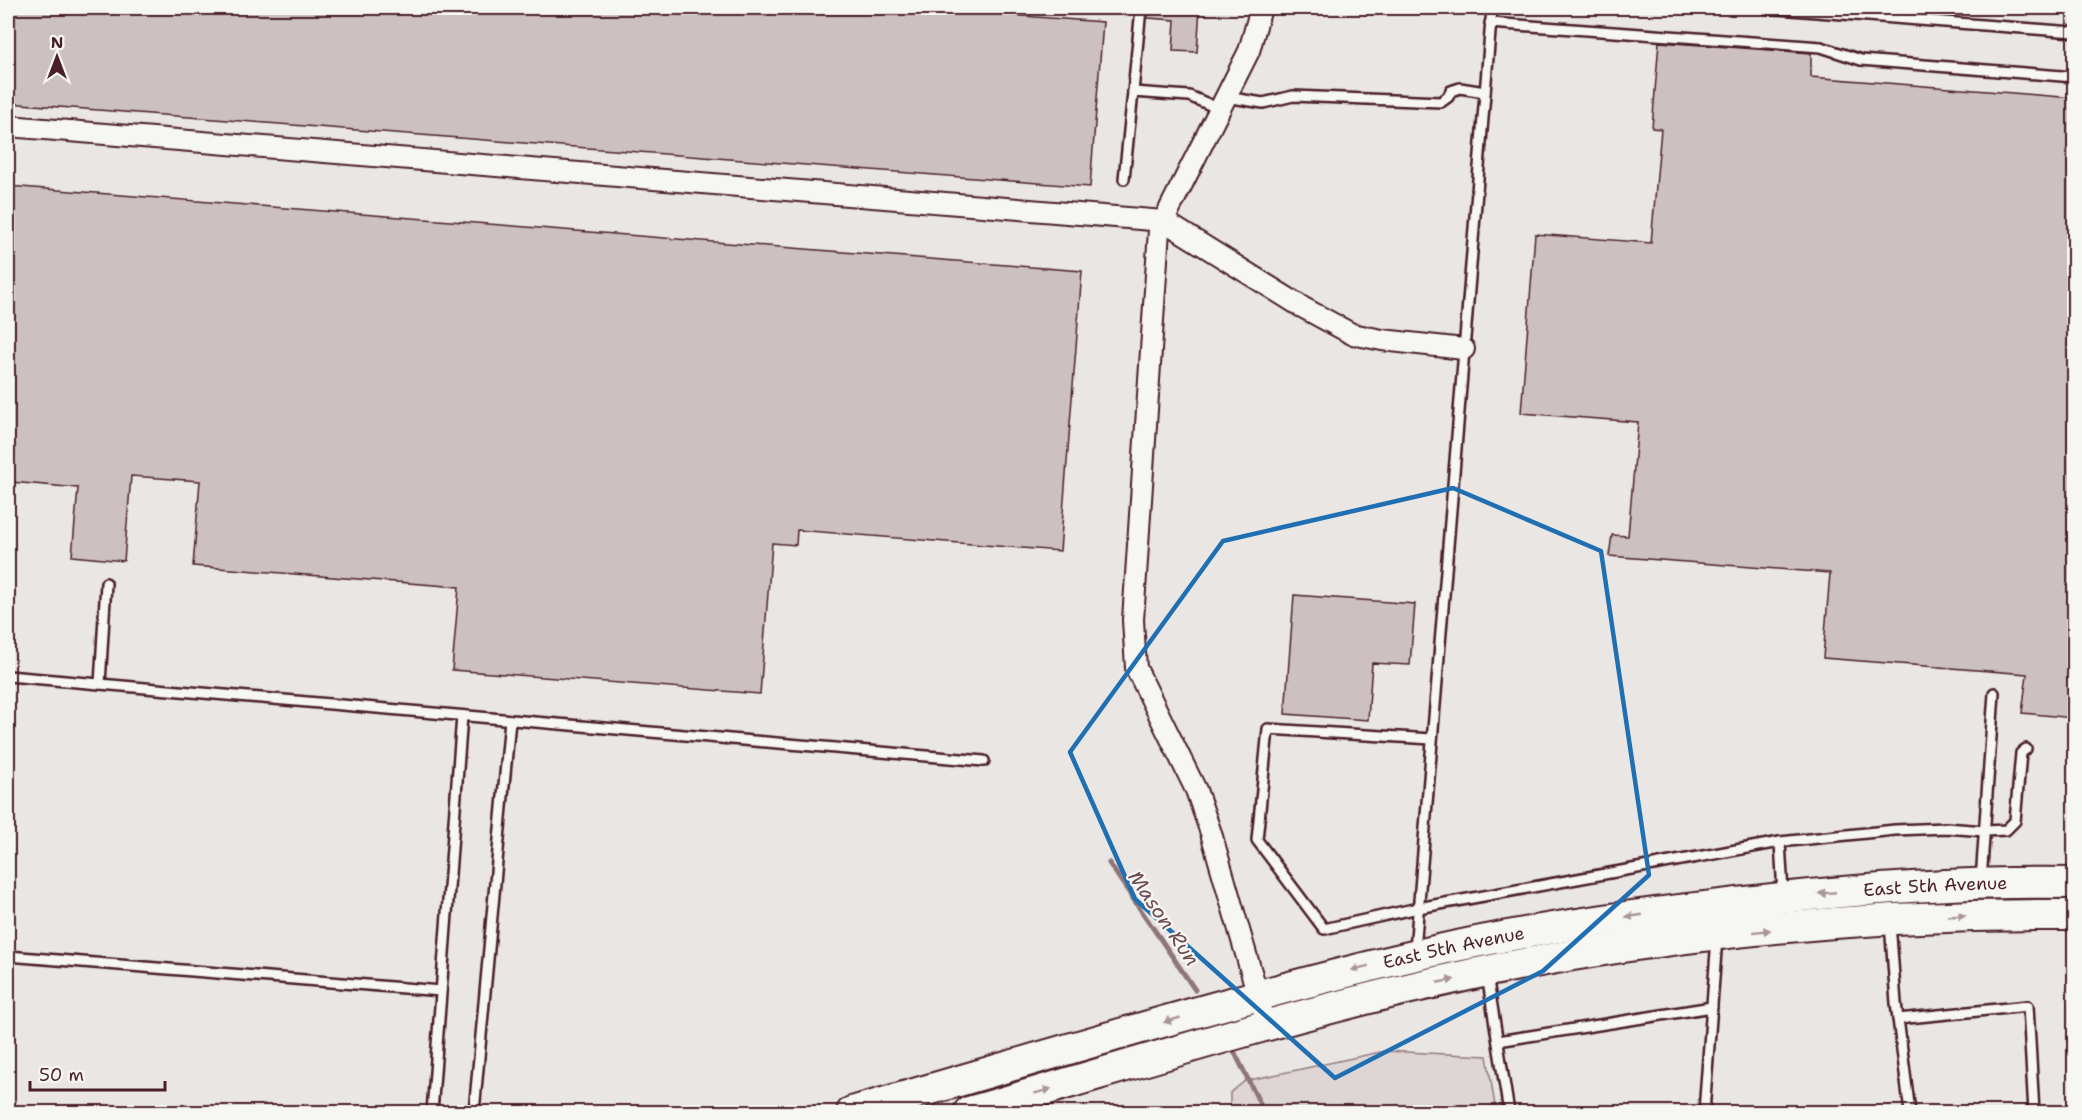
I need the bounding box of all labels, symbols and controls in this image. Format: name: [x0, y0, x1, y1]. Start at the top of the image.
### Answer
north arrow: [27, 27, 87, 87]
text: N: [51, 32, 63, 53]
water label: Mason Run: [1123, 865, 1205, 971]
street label: East 5th Avenue: [1862, 871, 2008, 902]
one-way arrow: [1818, 888, 1837, 898]
one-way arrow: [1947, 911, 1966, 921]
one-way arrow: [1624, 912, 1643, 921]
street label: East 5th Avenue: [1381, 921, 1526, 975]
one-way arrow: [1753, 926, 1772, 936]
one-way arrow: [1351, 964, 1369, 974]
one-way arrow: [1436, 976, 1455, 985]
one-way arrow: [1163, 1016, 1181, 1026]
scale bar: [30, 1054, 165, 1092]
text: 50 m: [39, 1063, 84, 1087]
one-way arrow: [1034, 1086, 1052, 1095]

